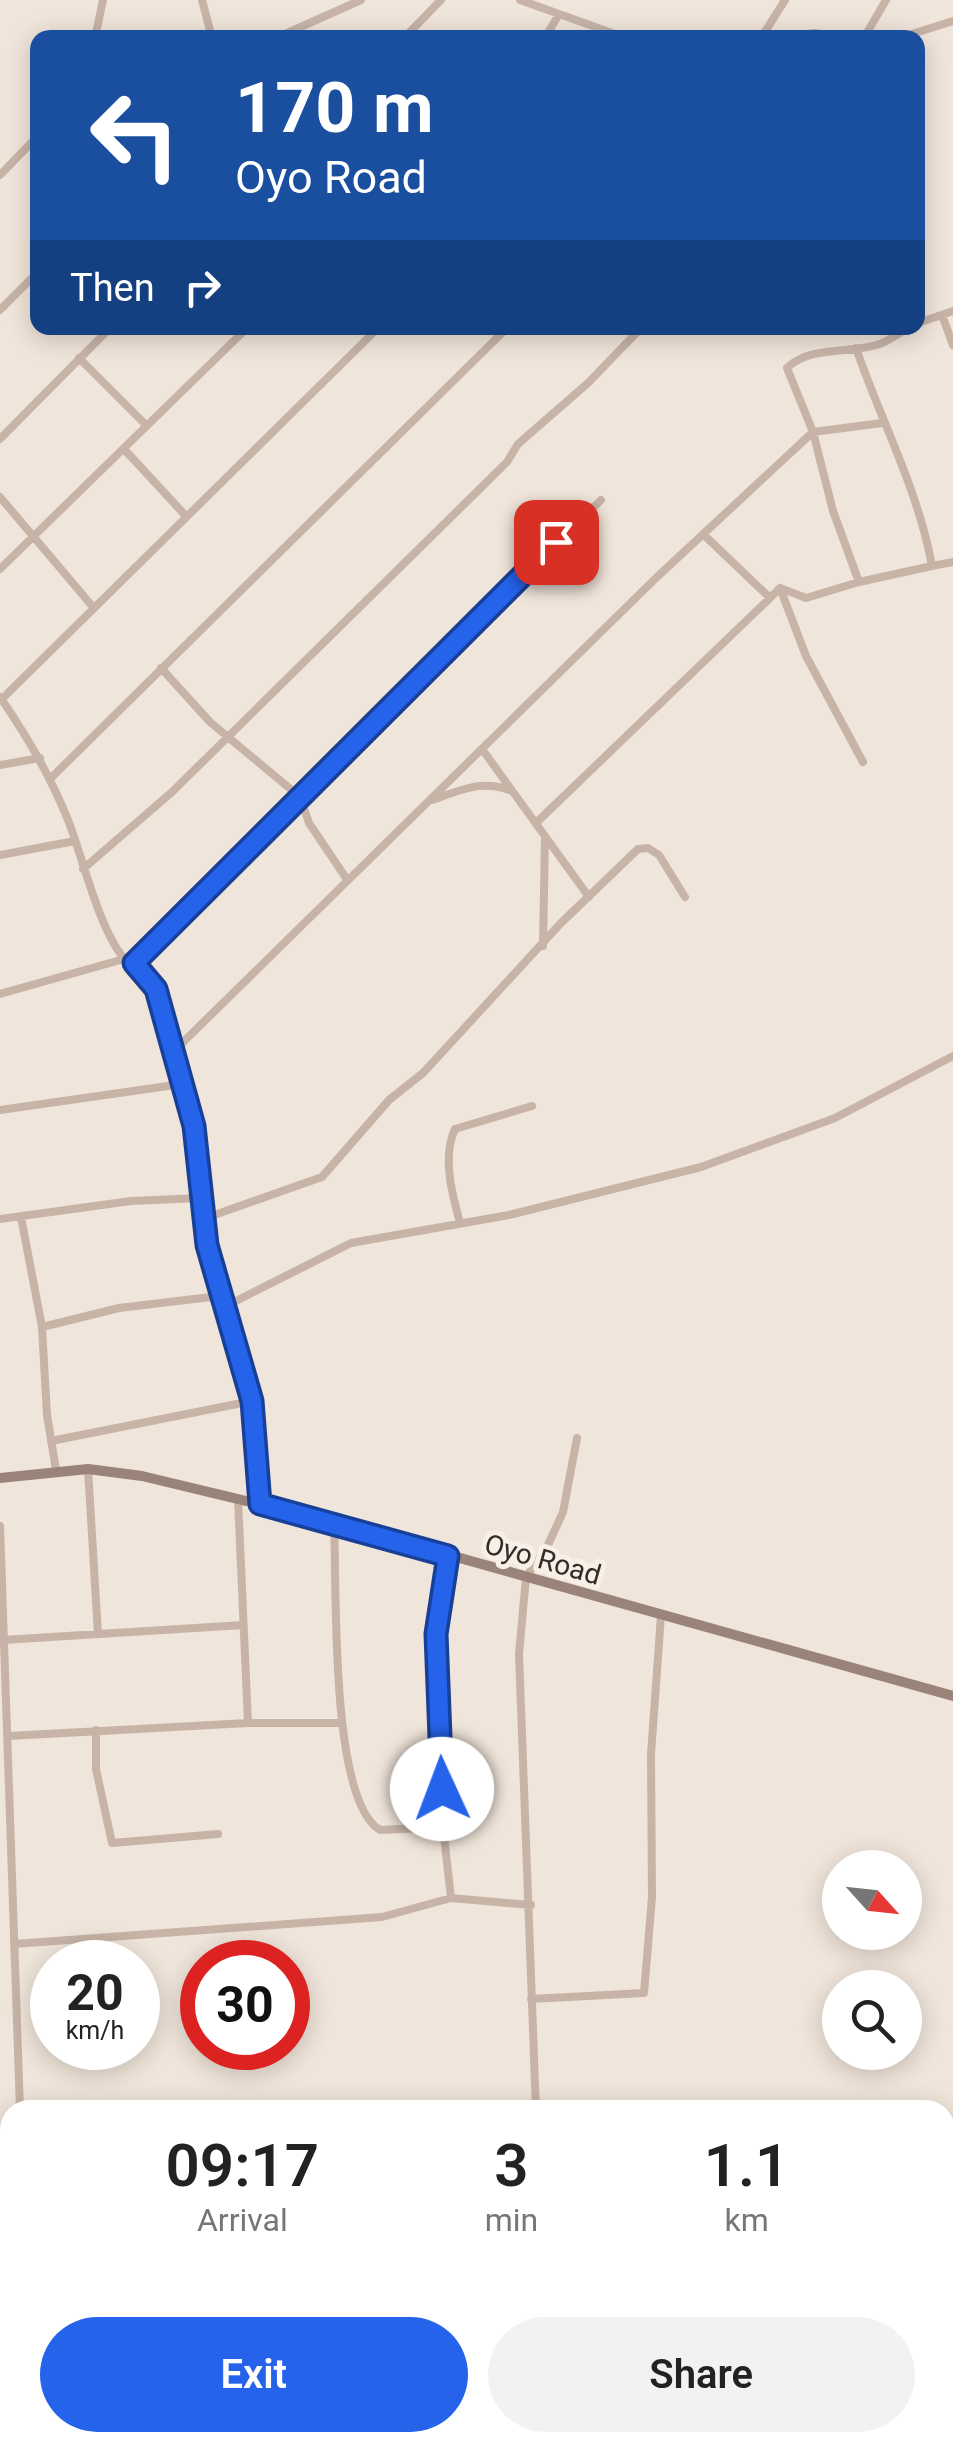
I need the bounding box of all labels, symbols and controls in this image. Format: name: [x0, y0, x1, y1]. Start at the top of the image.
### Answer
text: 170 m: [235, 67, 434, 149]
icon: left: [70, 70, 200, 200]
text: Oyo Road: [235, 151, 427, 204]
icon: right: [175, 260, 230, 315]
text: Then: [70, 266, 155, 310]
pin: [514, 500, 599, 585]
icon: arrive: [529, 515, 584, 570]
street label: Oyo Road: [481, 1527, 605, 1592]
position arrow: [390, 1737, 494, 1841]
north arrow: [822, 1850, 922, 1950]
map controls: [822, 1850, 922, 2070]
speed limit sign: 30: [180, 1940, 310, 2070]
text: 20: [66, 1964, 124, 2022]
button: search: [822, 1970, 922, 2070]
text: km/h: [66, 2016, 124, 2045]
text: 09:17: [166, 2130, 319, 2201]
text: 3: [494, 2130, 529, 2201]
text: 1.1: [704, 2130, 789, 2201]
text: Arrival: [197, 2201, 288, 2239]
text: min: [485, 2201, 538, 2239]
text: km: [724, 2201, 769, 2239]
button: Exit: [40, 2317, 468, 2432]
button: Share: [488, 2317, 915, 2432]

